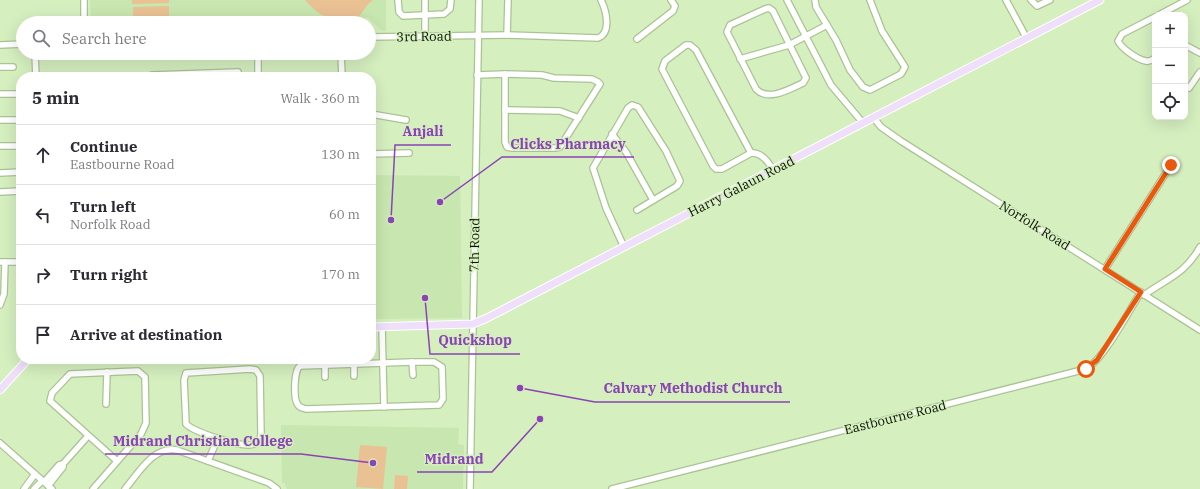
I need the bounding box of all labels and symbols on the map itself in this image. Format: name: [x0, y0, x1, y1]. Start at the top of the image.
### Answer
street label: 3rd Road: [396, 28, 452, 45]
callout: Anjali: [395, 119, 451, 145]
text: Anjali: [403, 122, 444, 140]
callout: Clicks Pharmacy: [502, 131, 634, 157]
text: Clicks Pharmacy: [510, 135, 626, 153]
street label: Harry Galaun Road: [685, 152, 797, 221]
route end: [1162, 156, 1180, 174]
street label: Norfolk Road: [996, 197, 1073, 254]
street label: 7th Road: [466, 218, 483, 272]
callout: Quickshop: [430, 328, 520, 354]
text: Quickshop: [438, 331, 512, 349]
route start: [1077, 360, 1095, 378]
callout: Calvary Methodist Church: [595, 376, 790, 402]
text: Calvary Methodist Church: [603, 379, 783, 397]
street label: Eastbourne Road: [842, 397, 948, 438]
callout: Midrand Christian College: [105, 428, 301, 454]
text: Midrand Christian College: [113, 432, 293, 450]
callout: Midrand: [417, 446, 492, 472]
text: Midrand: [424, 450, 484, 468]

